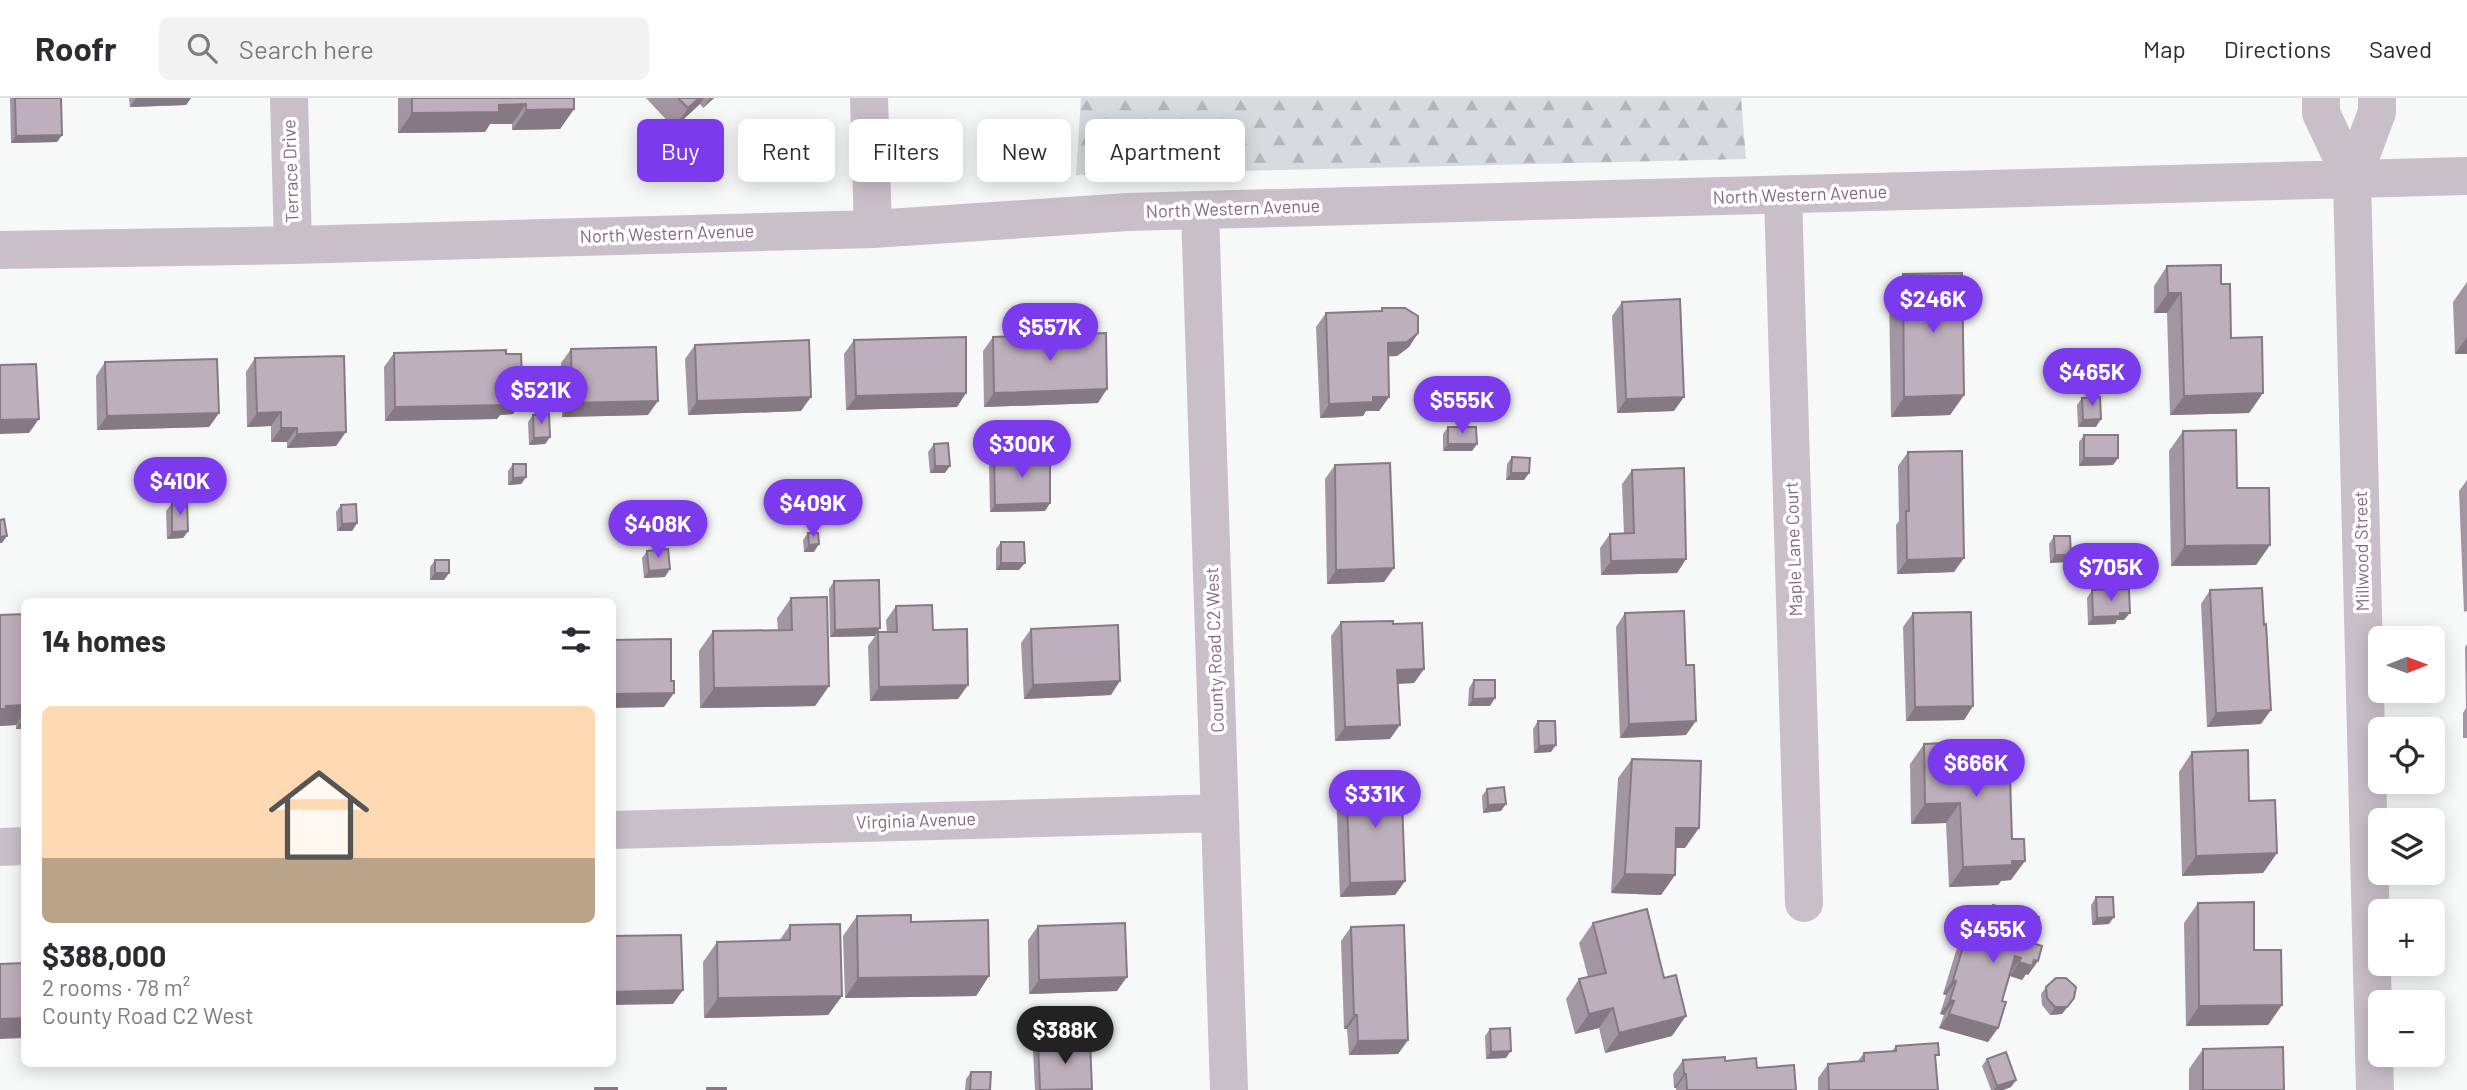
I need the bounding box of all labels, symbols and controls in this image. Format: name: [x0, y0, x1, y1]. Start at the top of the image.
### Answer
search box: [159, 17, 649, 80]
text: Roofr: [35, 28, 117, 68]
icon: search: [183, 29, 221, 67]
text: Search here: [239, 33, 374, 64]
text: Map: [2143, 34, 2186, 63]
text: Directions: [2224, 34, 2331, 63]
text: Saved: [2369, 34, 2432, 63]
street label: Terrace Drive: [277, 119, 303, 223]
chip: Buy: [637, 119, 724, 182]
chip: Rent: [738, 119, 835, 182]
chip: Filters: [849, 119, 963, 182]
chip: New: [977, 119, 1071, 182]
chip: Apartment: [1085, 119, 1245, 182]
street label: North Western Avenue: [1712, 180, 1888, 208]
street label: North Western Avenue: [1145, 194, 1321, 222]
street label: North Western Avenue: [579, 219, 755, 247]
pin: $246K: [1884, 275, 1982, 335]
text: $246K: [1900, 284, 1966, 312]
pin: $557K: [1001, 303, 1099, 363]
text: $557K: [1018, 312, 1082, 340]
pin: $465K: [2043, 348, 2141, 408]
text: $465K: [2059, 357, 2125, 385]
pin: $521K: [492, 366, 590, 426]
text: $521K: [511, 375, 571, 403]
pin: $555K: [1413, 376, 1511, 436]
text: $555K: [1430, 385, 1494, 413]
pin: $300K: [973, 420, 1071, 480]
text: $300K: [989, 429, 1055, 457]
pin: $410K: [131, 458, 229, 517]
text: $410K: [150, 466, 210, 494]
pin: $409K: [764, 480, 862, 539]
street label: Maple Lane Court: [1780, 481, 1806, 617]
text: $409K: [780, 488, 846, 516]
street label: Millwood Street: [2349, 491, 2373, 612]
pin: $408K: [609, 500, 707, 560]
text: $408K: [624, 509, 692, 537]
pin: $705K: [2062, 544, 2160, 603]
text: $705K: [2079, 552, 2143, 580]
street label: County Road C2 West: [1200, 567, 1228, 733]
icon: filters: [557, 621, 595, 659]
text: 14 homes: [42, 622, 166, 658]
north arrow: [2368, 626, 2445, 704]
map controls: [2368, 626, 2445, 1067]
button: locate: [2368, 717, 2445, 794]
pin: $666K: [1927, 740, 2025, 799]
text: $666K: [1944, 748, 2008, 776]
icon: home: [256, 752, 382, 878]
pin: $331K: [1326, 770, 1424, 830]
text: $331K: [1345, 779, 1405, 807]
street label: Virginia Avenue: [856, 807, 976, 833]
button: layers: [2368, 808, 2445, 885]
button: +: [2368, 899, 2445, 976]
pin: $455K: [1944, 906, 2042, 965]
text: $455K: [1960, 914, 2026, 942]
text: $388,000: [42, 937, 166, 973]
text: 2 rooms · 78 m²: [42, 973, 190, 1001]
button: −: [2368, 990, 2445, 1067]
text: County Road C2 West: [42, 1001, 254, 1029]
pin: $388K: [1016, 1006, 1114, 1066]
text: $388K: [1033, 1015, 1097, 1043]

